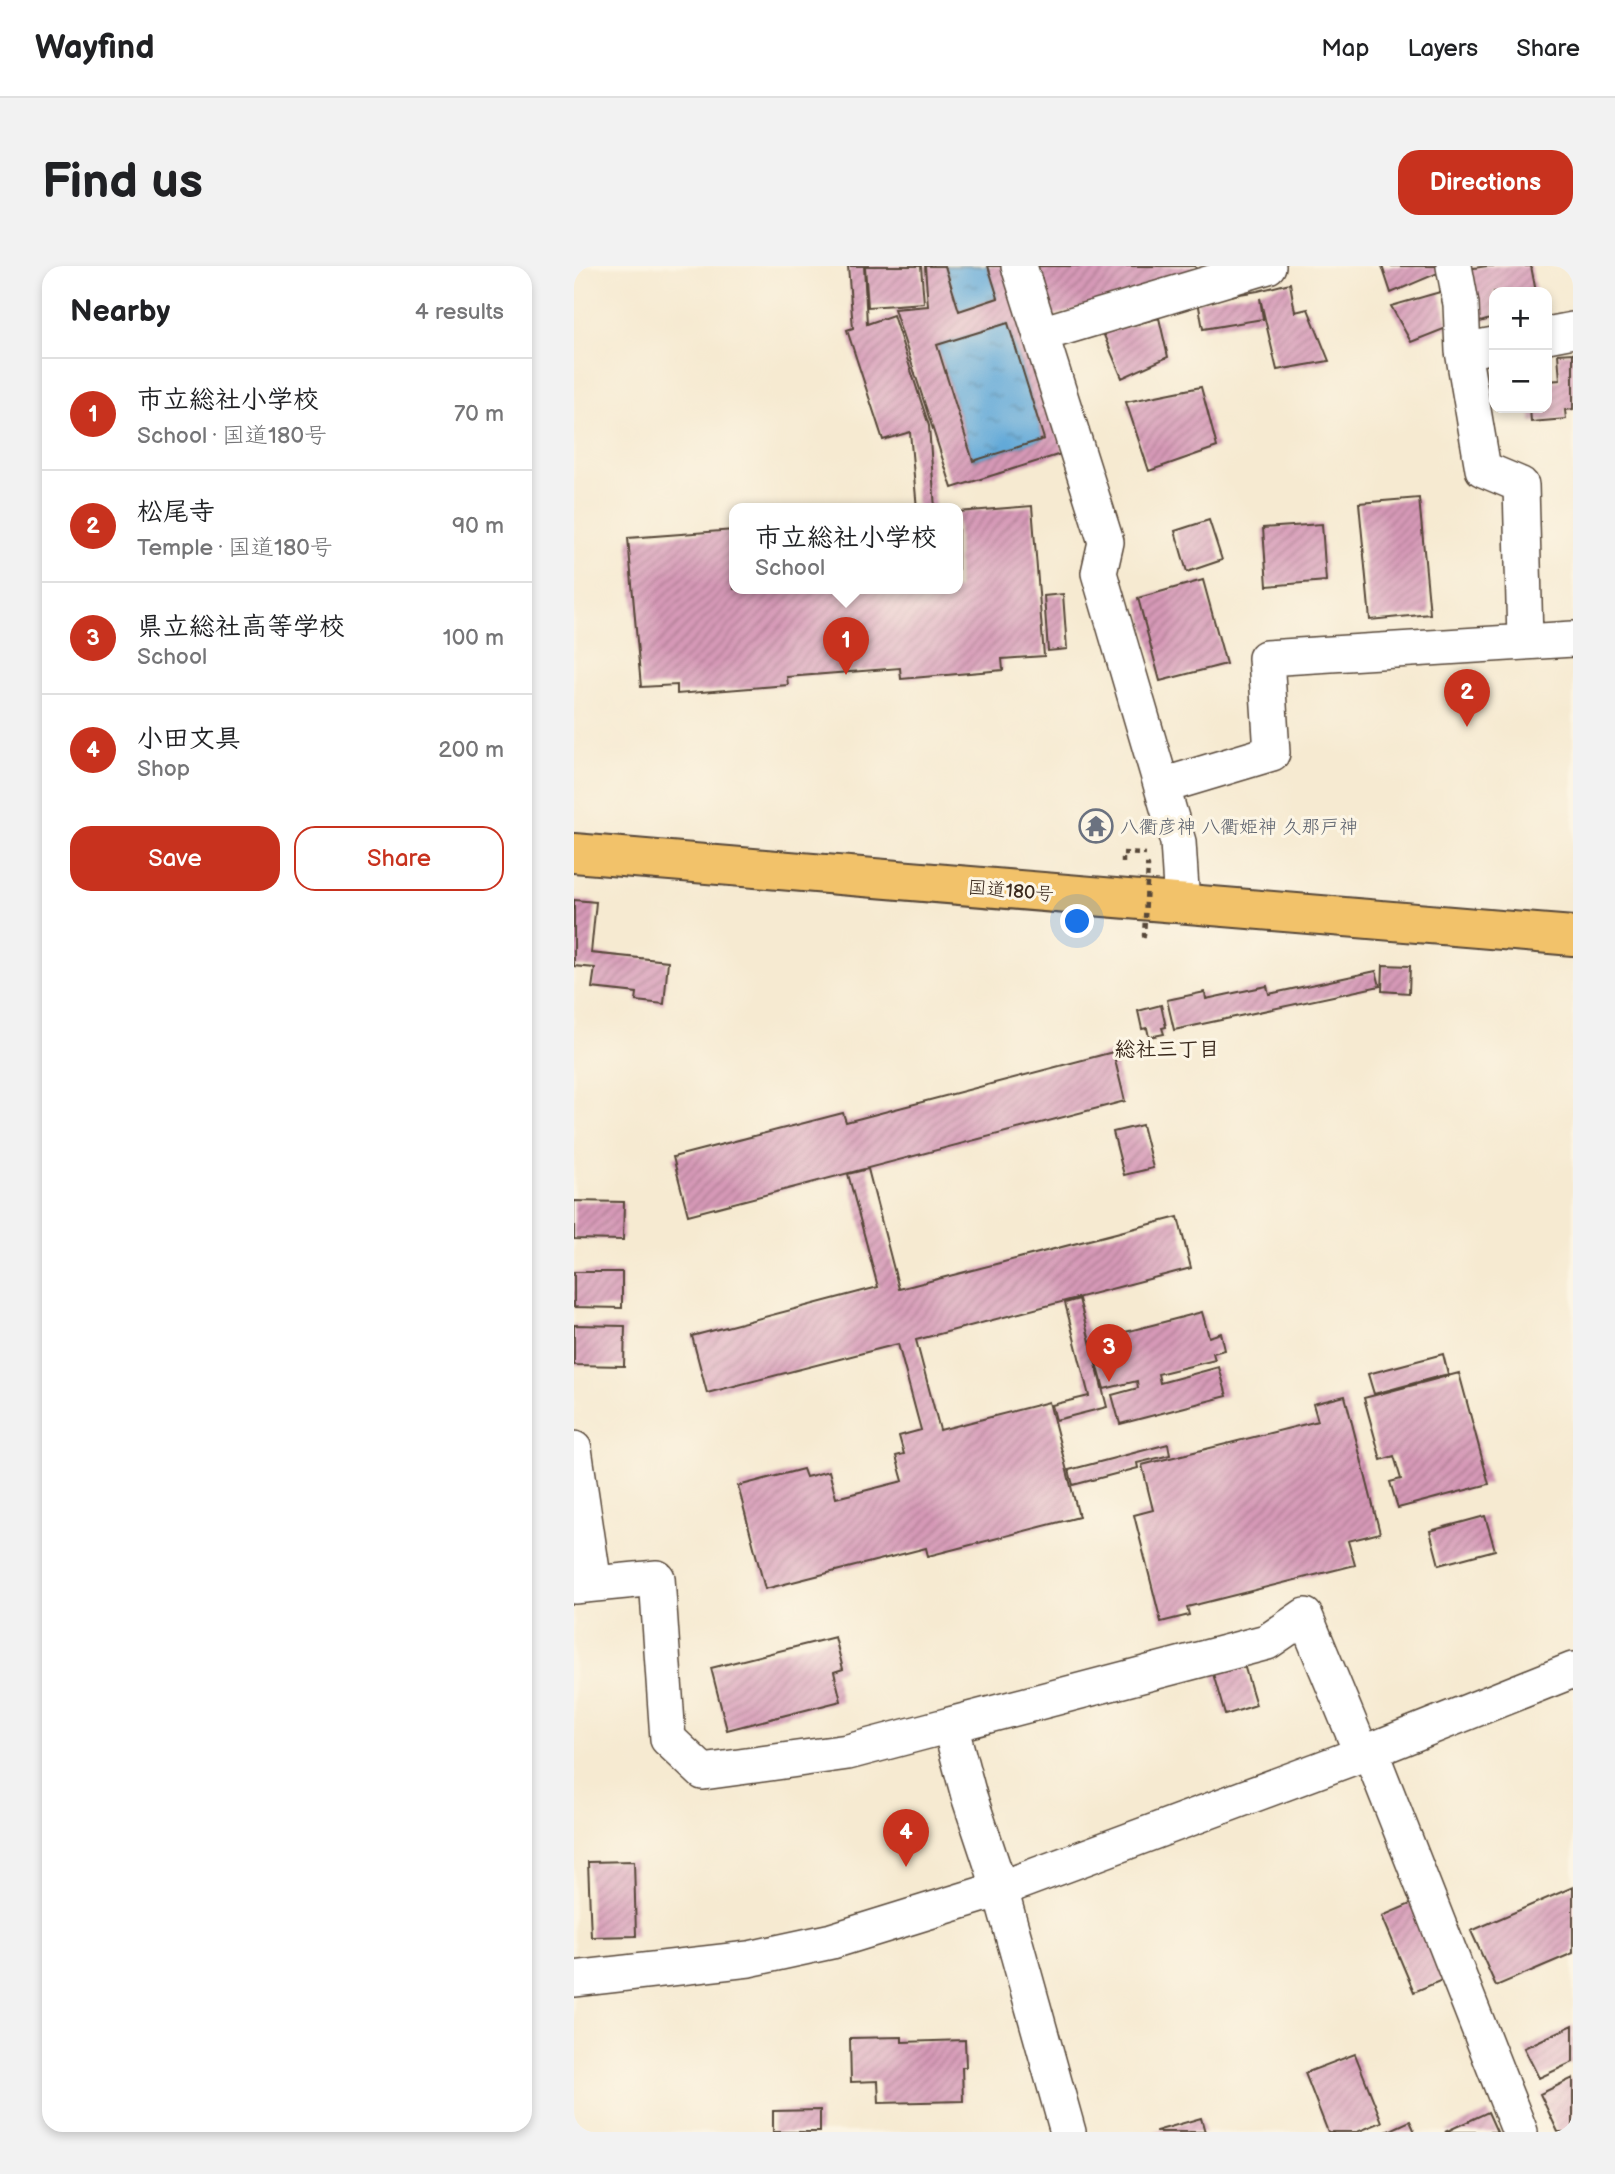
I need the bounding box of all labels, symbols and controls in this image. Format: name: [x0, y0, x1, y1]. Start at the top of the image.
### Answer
text: Wayfind: [35, 28, 154, 68]
text: Map: [1321, 34, 1369, 63]
text: Layers: [1407, 34, 1478, 63]
text: Share: [1516, 34, 1580, 63]
button: Directions: [1398, 150, 1573, 215]
text: Find us: [42, 153, 203, 212]
map controls: [1489, 287, 1552, 413]
button: +: [1489, 287, 1552, 350]
text: Nearby: [70, 294, 170, 330]
text: 4 results: [415, 298, 504, 326]
button: −: [1489, 350, 1552, 413]
text: 市立総社小学校: [137, 385, 319, 416]
text: 1: [88, 400, 98, 428]
text: 70 m: [454, 400, 504, 428]
text: School · 国道180号: [137, 422, 327, 450]
text: 松尾寺: [137, 497, 215, 528]
popup: [729, 503, 963, 594]
text: 2: [86, 512, 100, 540]
text: 90 m: [452, 512, 504, 540]
text: 市立総社小学校: [755, 523, 937, 554]
text: Temple · 国道180号: [137, 534, 333, 562]
text: School: [755, 554, 825, 582]
text: 県立総社高等学校: [137, 612, 345, 643]
pin: 1: [823, 617, 869, 675]
text: 3: [86, 624, 100, 652]
text: 100 m: [443, 624, 504, 652]
text: School: [137, 643, 207, 671]
pin: 2: [1444, 669, 1490, 727]
text: 小田文具: [137, 724, 241, 755]
text: 4: [86, 736, 100, 764]
text: 200 m: [438, 736, 504, 764]
text: Shop: [137, 755, 190, 783]
temple icon: 八衢彦神 八衢姫神 久那戸神: [1077, 807, 1115, 845]
place label: 八衢彦神 八衢姫神 久那戸神: [1120, 816, 1358, 839]
button: Save: [70, 826, 280, 891]
button: Share: [294, 826, 504, 891]
street label: 国道180号: [967, 876, 1055, 907]
your location: [1060, 904, 1094, 938]
district label: 総社三丁目: [1115, 1037, 1220, 1062]
pin: 3: [1086, 1324, 1132, 1382]
pin: 4: [883, 1809, 929, 1867]

